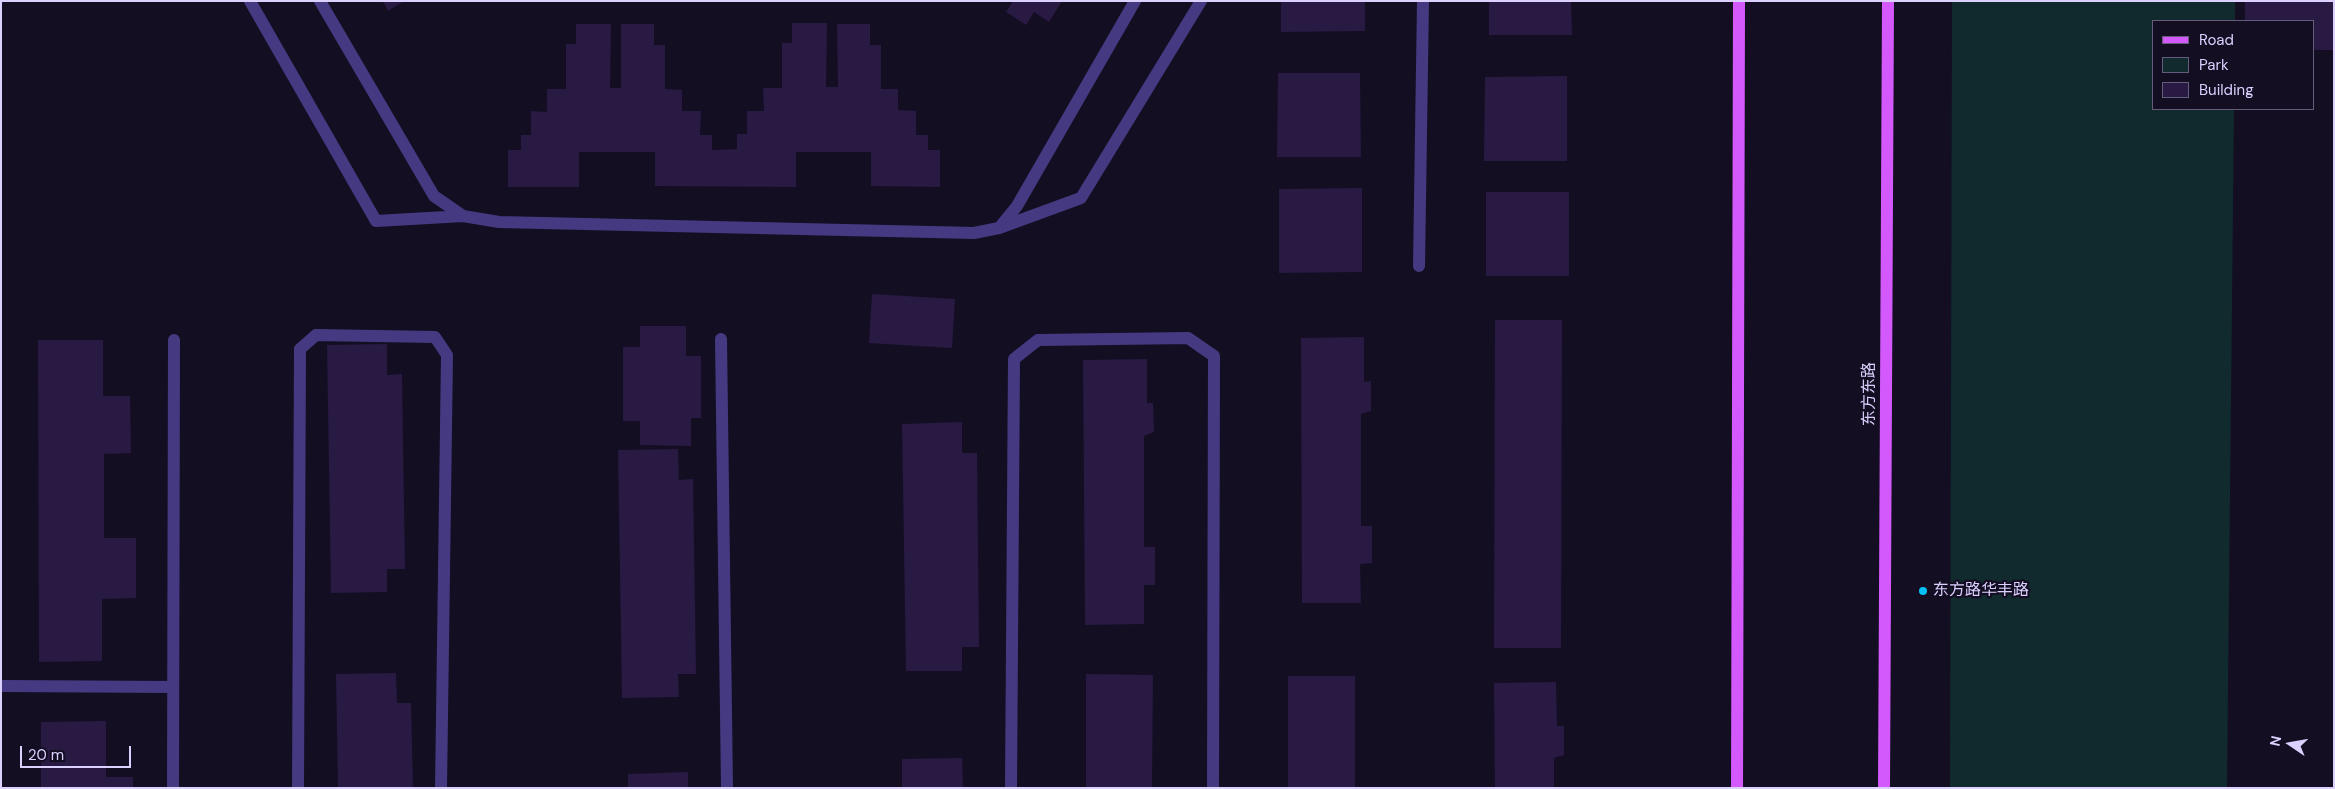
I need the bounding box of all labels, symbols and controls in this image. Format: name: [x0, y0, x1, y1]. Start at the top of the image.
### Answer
legend: [2152, 20, 2315, 110]
text: Road: [2199, 30, 2234, 50]
text: Park: [2199, 55, 2229, 75]
text: Building: [2199, 80, 2254, 100]
street label: 东方东路: [1860, 362, 1880, 426]
place label: 东方路华丰路: [1933, 581, 2029, 601]
marker: 东方路华丰路: [1917, 585, 1929, 597]
north arrow: [2265, 719, 2315, 769]
text: N: [2265, 734, 2285, 748]
scale bar: [22, 736, 134, 768]
text: 20 m: [28, 745, 64, 765]

